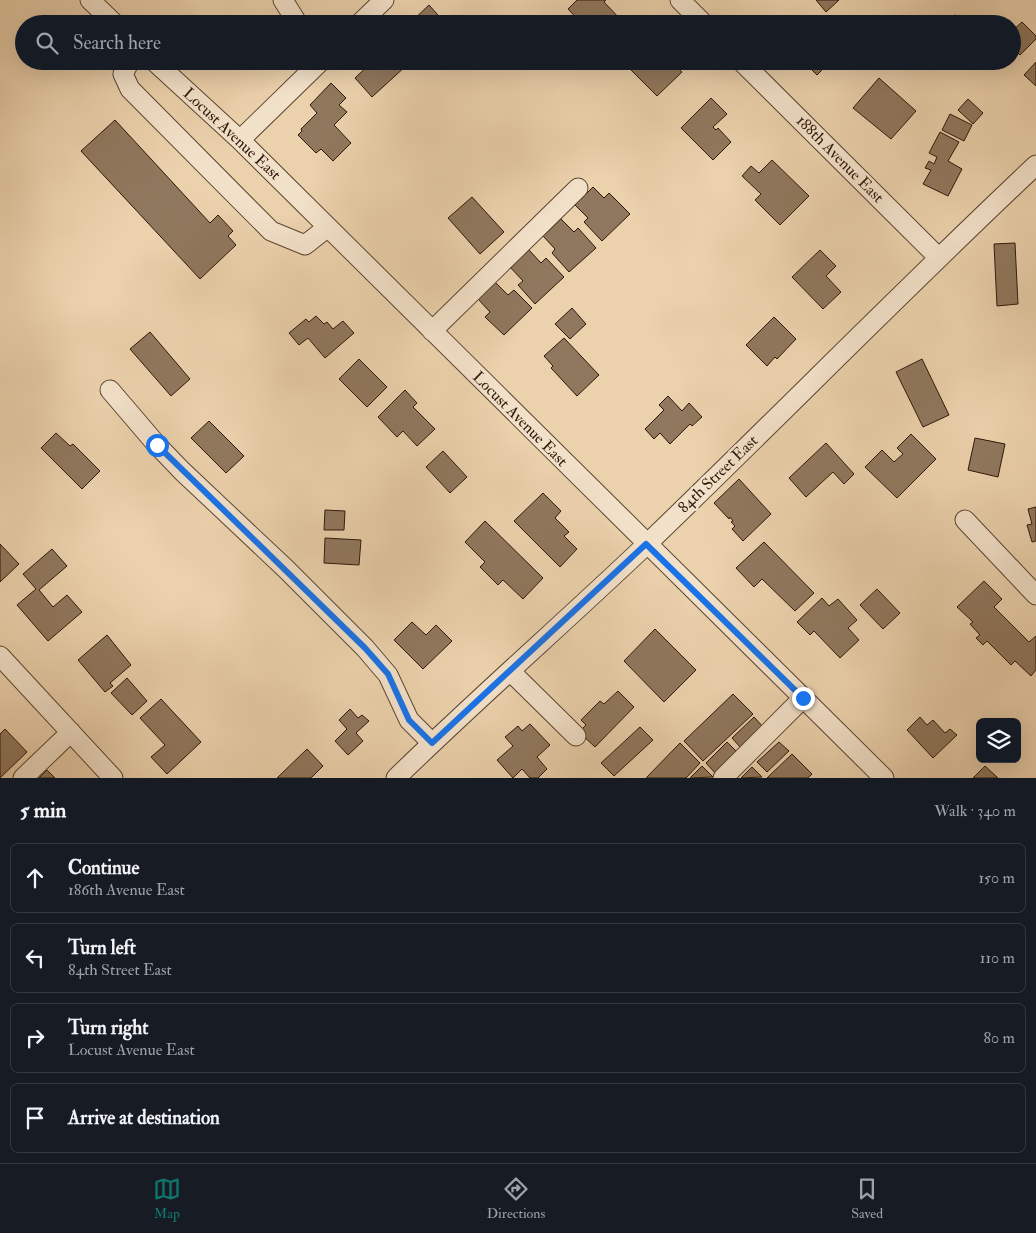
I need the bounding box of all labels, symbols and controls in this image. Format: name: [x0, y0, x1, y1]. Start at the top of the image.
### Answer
search box: [15, 15, 1021, 70]
icon: search: [33, 29, 61, 57]
text: Search here: [73, 31, 161, 55]
street label: Locust Avenue East: [179, 84, 285, 184]
street label: 188th Avenue East: [792, 111, 888, 207]
street label: Locust Avenue East: [468, 367, 572, 471]
street label: 84th Street East: [674, 431, 762, 517]
route start: [146, 434, 169, 457]
route end: [792, 687, 815, 710]
map controls: [976, 718, 1021, 763]
button: layers: [976, 718, 1021, 763]
text: 5 min: [20, 797, 66, 824]
text: Walk · 340 m: [934, 801, 1016, 821]
text: Continue: [68, 856, 139, 880]
icon: ahead: [21, 864, 49, 892]
text: 150 m: [978, 868, 1015, 888]
text: 186th Avenue East: [68, 880, 185, 900]
text: Turn left: [68, 936, 136, 960]
icon: left: [21, 944, 49, 972]
text: 110 m: [980, 948, 1015, 968]
text: 84th Street East: [68, 960, 172, 980]
text: Turn right: [68, 1016, 148, 1040]
icon: right: [21, 1024, 49, 1052]
text: 80 m: [984, 1028, 1015, 1048]
text: Locust Avenue East: [68, 1040, 195, 1060]
icon: arrive: [21, 1104, 49, 1132]
text: Arrive at destination: [68, 1106, 220, 1130]
tab: Map: [153, 1175, 181, 1222]
tab: Directions: [487, 1175, 545, 1222]
tab: Saved: [851, 1175, 883, 1222]

